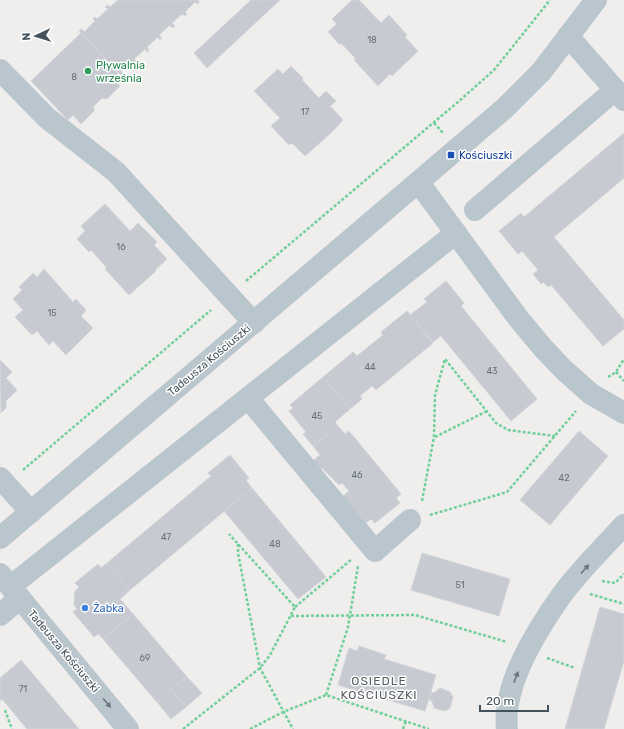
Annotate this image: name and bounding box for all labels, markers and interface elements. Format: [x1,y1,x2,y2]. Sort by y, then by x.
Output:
north arrow [16,16,56,56]
text: N [20,32,33,41]
house number: 18 [367,35,377,45]
place label: Pływalnia września [96,59,145,85]
marker: Pływalnia września [83,66,93,76]
house number: 8 [71,72,77,82]
house number: 17 [301,107,310,117]
place label: Kościuszki [459,149,512,162]
marker: Kościuszki [446,150,456,160]
house number: 16 [116,242,126,252]
house number: 15 [47,308,57,318]
street label: Tadeusza Kościuszki [165,322,253,399]
house number: 44 [364,362,376,372]
house number: 43 [487,366,498,376]
house number: 45 [312,411,322,421]
house number: 46 [351,470,363,480]
house number: 42 [559,473,569,483]
house number: 47 [161,532,171,542]
house number: 48 [269,539,281,549]
one-way arrow [581,563,590,574]
house number: 51 [455,580,465,590]
place label: Żabka [93,601,124,615]
marker: Żabka [80,603,90,613]
street label: Tadeusza Kościuszki [25,607,102,695]
house number: 69 [140,653,150,663]
one-way arrow [513,671,519,683]
district label: OSIEDLE KOŚCIUSZKI [340,674,418,702]
house number: 71 [19,684,27,694]
scale bar [480,687,548,713]
text: 20 m [486,694,514,708]
one-way arrow [103,698,112,709]

